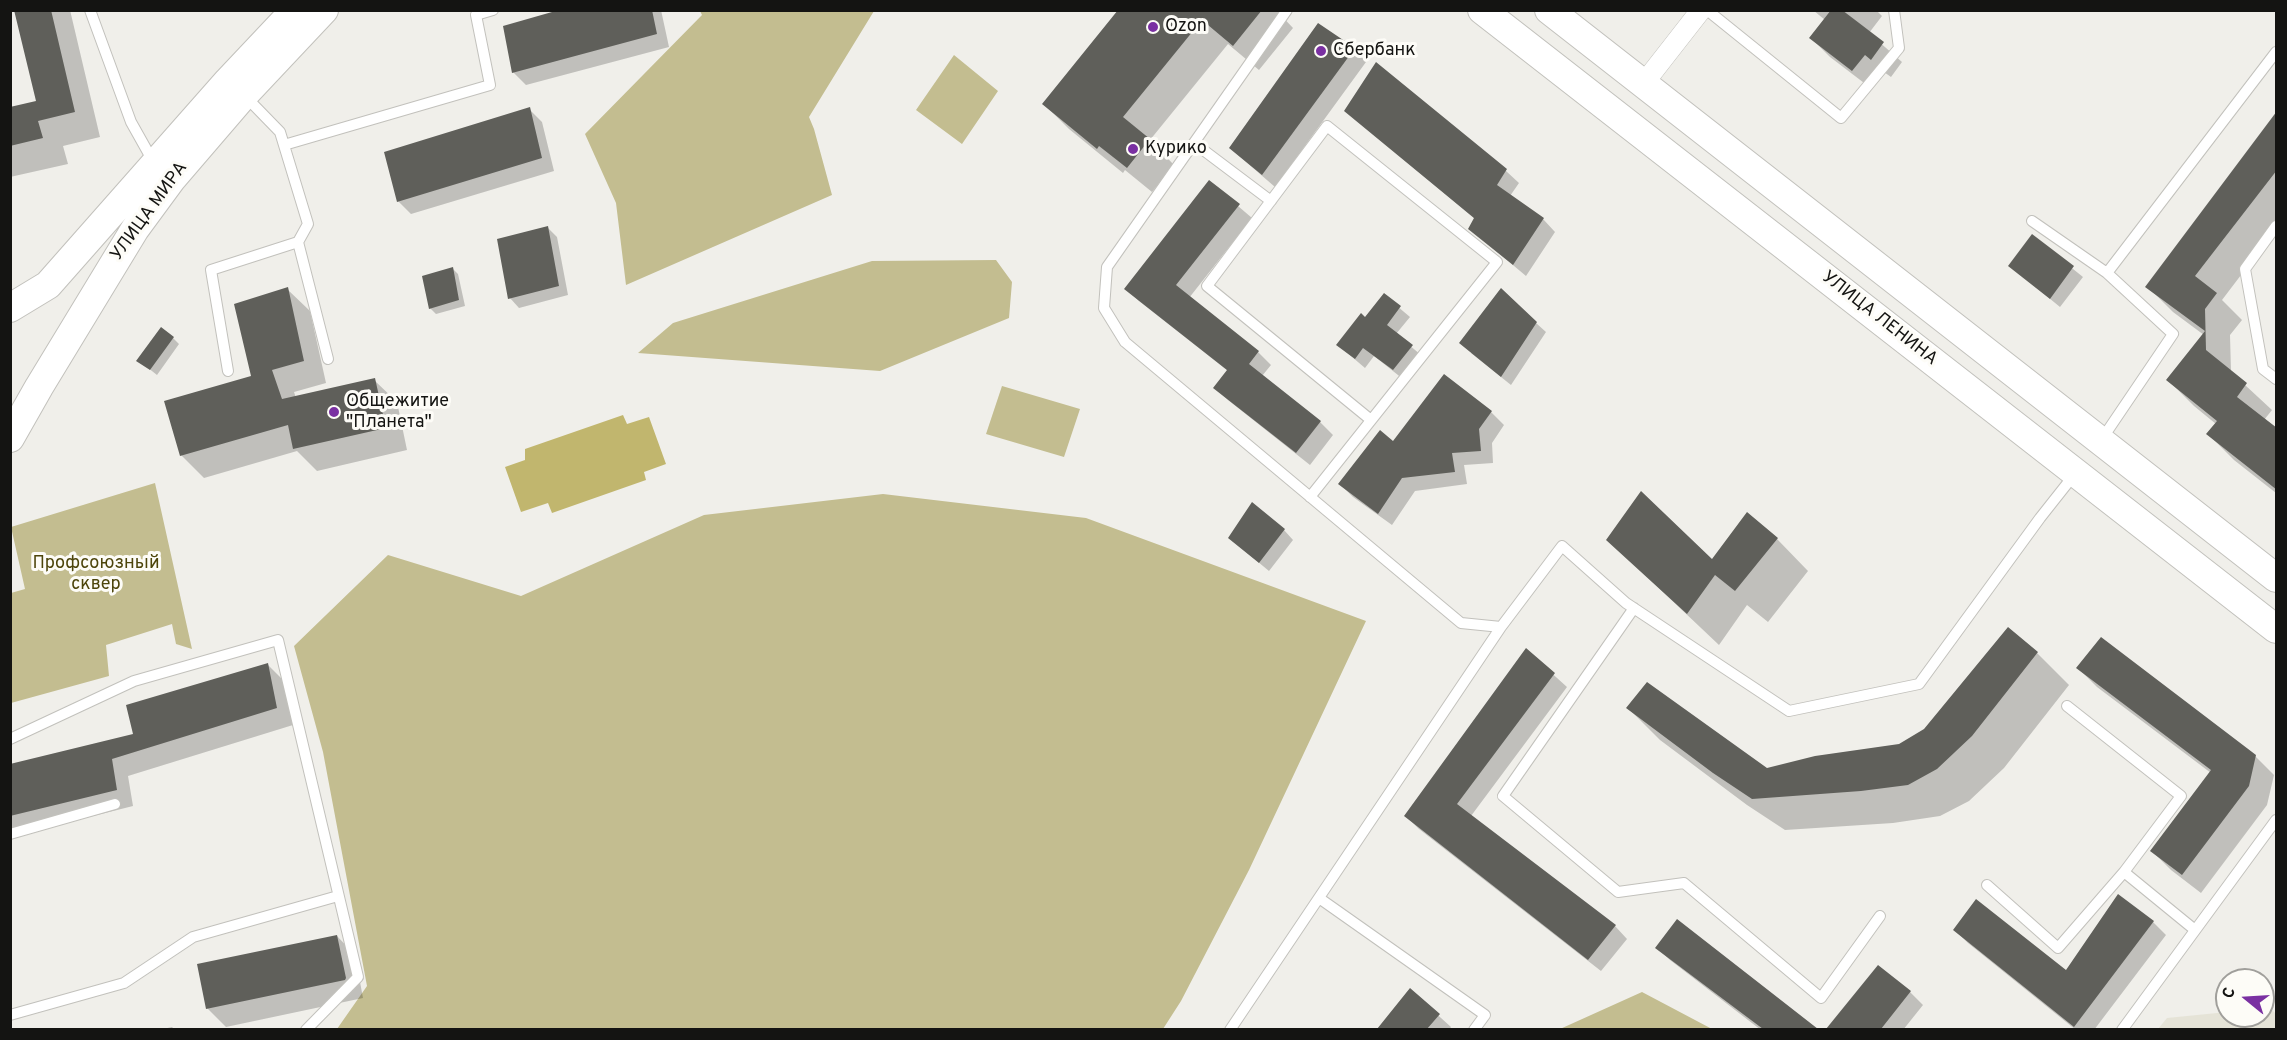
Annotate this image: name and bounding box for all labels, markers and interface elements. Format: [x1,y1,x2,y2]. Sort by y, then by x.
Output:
place label: Ozon [1165,16,1207,38]
marker: Ozon [1146,20,1160,34]
place label: Сбербанк [1333,40,1416,62]
marker: Сбербанк [1314,44,1328,58]
place label: Курико [1145,138,1207,160]
marker: Курико [1126,142,1140,156]
street label: УЛИЦА МИРА [107,158,193,266]
street label: УЛИЦА ЛЕНИНА [1817,267,1941,371]
place label: Общежитие "Планета" [346,391,449,434]
marker: Общежитие "Планета" [327,405,341,419]
park label: Профсоюзный сквер [32,553,160,596]
north arrow [2215,968,2275,1028]
text: С [2219,985,2241,1001]

